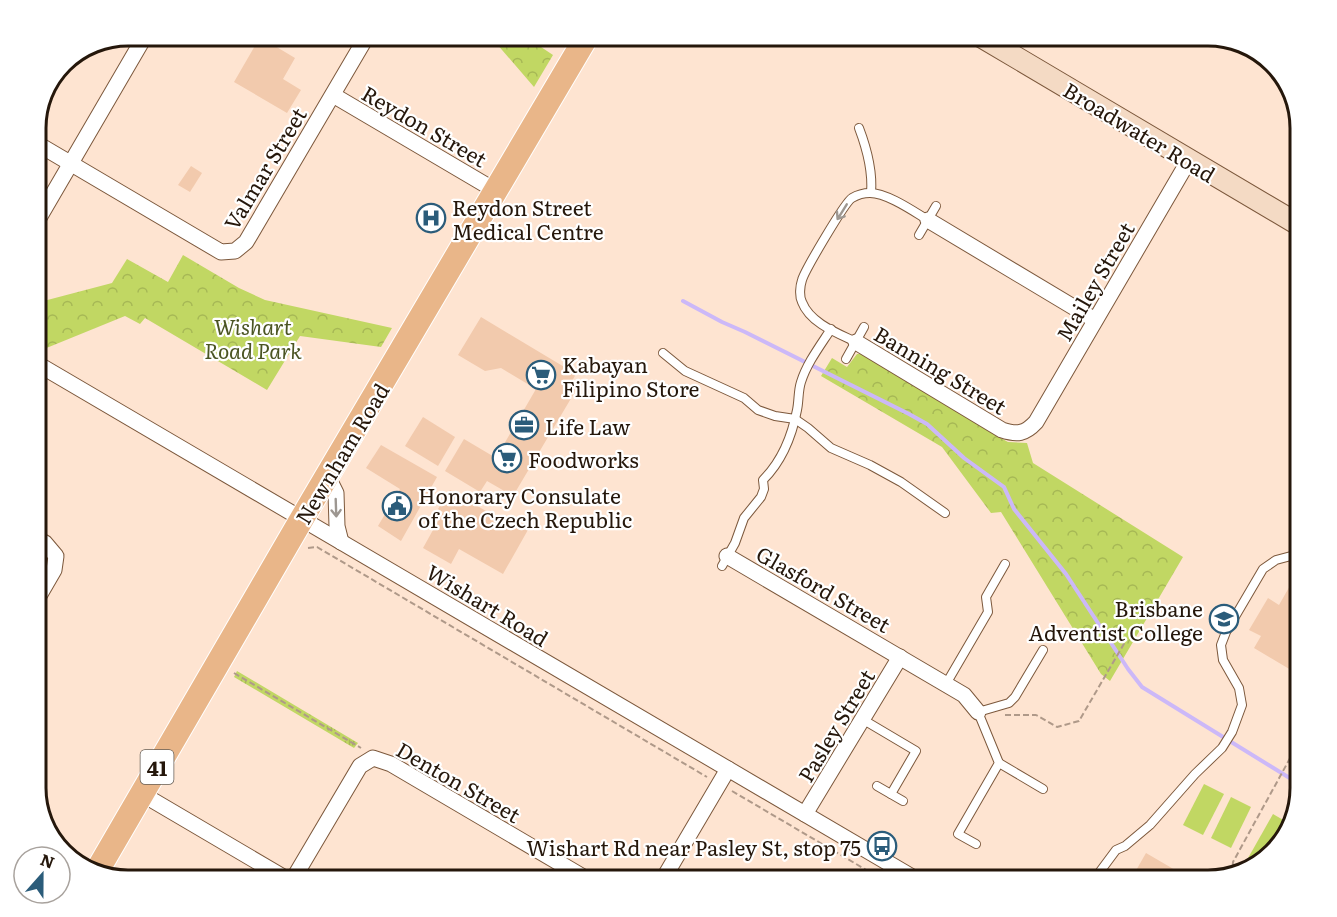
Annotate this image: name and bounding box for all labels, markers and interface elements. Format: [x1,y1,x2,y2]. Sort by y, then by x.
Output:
street label: Broadwater Road [1058,73,1222,189]
street label: Reydon Street [357,77,494,174]
street label: Valmar Street [215,100,313,235]
place label: Reydon Street Medical Centre [452,191,604,246]
hospital icon: Reydon Street Medical Centre [415,202,447,234]
one-way arrow [835,203,848,220]
street label: Mailey Street [1047,215,1141,346]
park label: Wishart Road Park [204,310,302,365]
street label: Banning Street [869,317,1013,421]
place label: Kabayan Filipino Store [562,348,700,403]
supermarket icon: Kabayan Filipino Store [525,359,557,391]
street label: Newnham Road [287,376,395,529]
office icon: Life Law [508,409,540,441]
place label: Life Law [545,410,630,441]
supermarket icon: Foodworks [491,442,523,474]
place label: Foodworks [528,443,639,474]
place label: Honorary Consulate of the Czech Republic [418,479,632,534]
public building icon: Honorary Consulate of the Czech Republic [381,490,413,522]
one-way arrow [330,497,342,517]
street label: Glasford Street [751,537,897,639]
street label: Wishart Road [421,555,555,653]
place label: Brisbane Adventist College [1029,592,1203,647]
school or university icon: Brisbane Adventist College [1208,603,1240,635]
street label: Pasley Street [789,662,881,787]
street label: Denton Street [391,733,527,829]
road number: 41 [140,750,174,784]
bus stop icon: Wishart Rd near Pasley St, stop 75 [866,830,898,862]
place label: Wishart Rd near Pasley St, stop 75 [526,831,861,862]
north arrow [12,845,72,905]
text: N [37,846,58,874]

